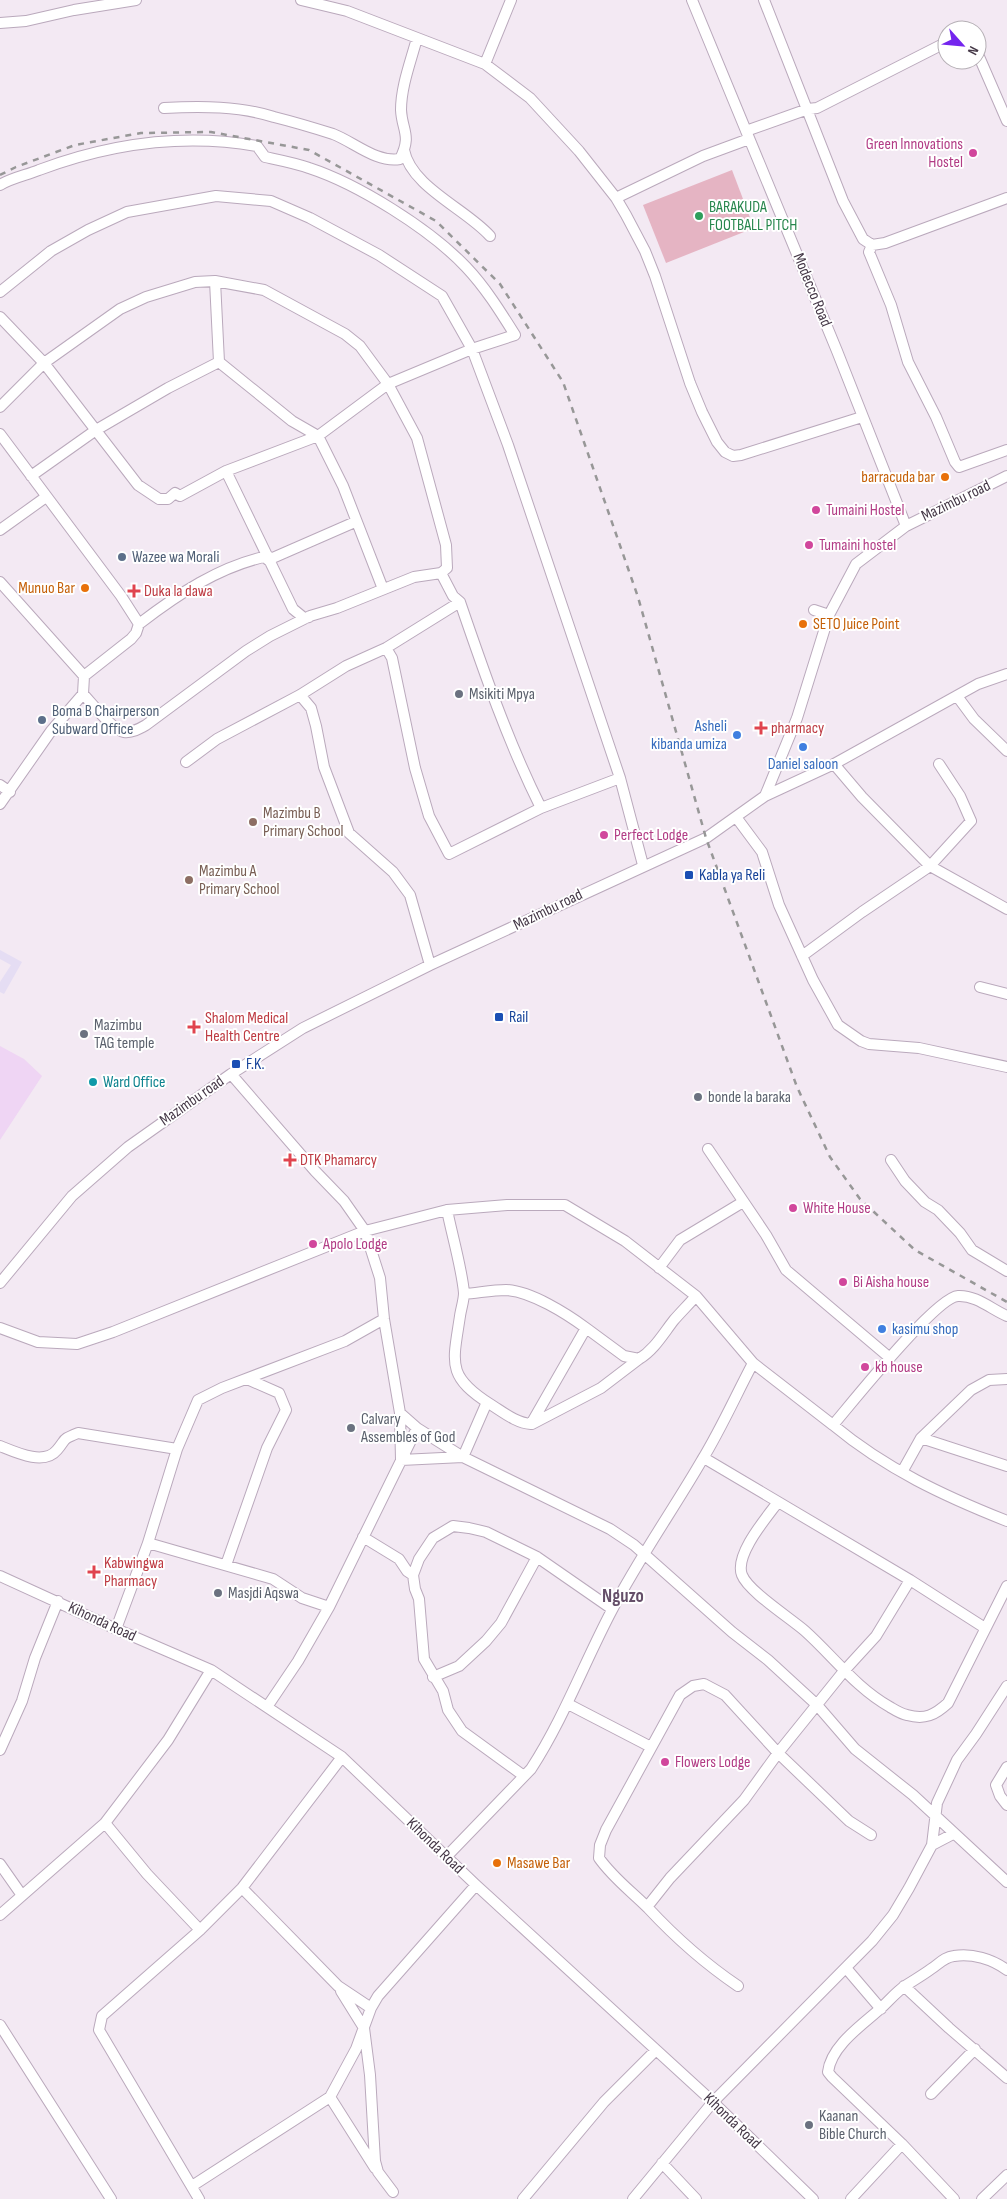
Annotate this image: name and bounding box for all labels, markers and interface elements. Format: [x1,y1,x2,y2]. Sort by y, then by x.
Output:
north arrow [937,20,987,70]
text: N [964,43,982,58]
place label: Green Innovations Hostel [866,135,963,172]
marker: Green Innovations Hostel [967,147,979,159]
place label: BARAKUDA FOOTBALL PITCH [709,198,798,235]
marker: BARAKUDA FOOTBALL PITCH [693,210,705,222]
street label: Modecco Road [789,250,835,330]
place label: barracuda bar [861,468,935,487]
marker: barracuda bar [939,471,951,483]
street label: Mazimbu road [918,476,994,526]
place label: Tumaini Hostel [826,501,905,520]
marker: Tumaini Hostel [810,504,822,516]
place label: Tumaini hostel [819,536,896,555]
marker: Tumaini hostel [803,539,815,551]
place label: Wazee wa Morali [132,548,219,567]
marker: Wazee wa Morali [116,551,128,563]
place label: Munuo Bar [18,579,75,598]
marker: Munuo Bar [79,582,91,594]
place label: Duka la dawa [144,582,213,601]
marker: Duka la dawa [128,585,140,597]
place label: SETO Juice Point [813,615,900,634]
marker: SETO Juice Point [797,618,809,630]
place label: Msikiti Mpya [469,685,535,704]
marker: Msikiti Mpya [453,688,465,700]
place label: Boma B Chairperson Subward Office [52,702,159,739]
marker: Boma B Chairperson Subward Office [36,714,48,726]
place label: Asheli kibanda umiza [651,717,727,754]
place label: pharmacy [771,719,824,738]
marker: pharmacy [755,722,767,734]
marker: Asheli kibanda umiza [731,729,743,741]
marker: Daniel saloon [797,741,809,753]
place label: Daniel saloon [768,755,838,774]
place label: Mazimbu B Primary School [263,804,344,841]
marker: Mazimbu B Primary School [247,816,259,828]
place label: Perfect Lodge [614,826,688,845]
marker: Perfect Lodge [598,829,610,841]
place label: Mazimbu A Primary School [199,862,280,899]
place label: Kabla ya Reli [699,866,765,885]
marker: Kabla ya Reli [683,869,695,881]
marker: Mazimbu A Primary School [183,874,195,886]
street label: Mazimbu road [510,885,586,935]
place label: Rail [509,1008,528,1027]
place label: Shalom Medical Health Centre [205,1009,288,1046]
marker: Rail [493,1011,505,1023]
place label: Mazimbu TAG temple [94,1016,155,1053]
marker: Shalom Medical Health Centre [187,1020,201,1034]
marker: Mazimbu TAG temple [78,1028,90,1040]
place label: F.K. [246,1055,264,1074]
marker: F.K. [230,1058,242,1070]
street label: Mazimbu road [156,1072,228,1130]
place label: Ward Office [103,1073,166,1092]
marker: Ward Office [87,1076,99,1088]
place label: bonde la baraka [708,1088,791,1107]
marker: bonde la baraka [692,1091,704,1103]
place label: DTK Phamarcy [300,1151,377,1170]
marker: DTK Phamarcy [284,1154,296,1166]
place label: White House [803,1199,871,1218]
marker: White House [787,1202,799,1214]
place label: Apolo Lodge [322,1235,387,1254]
marker: Apolo Lodge [307,1238,319,1250]
place label: Bi Aisha house [853,1273,929,1292]
marker: Bi Aisha house [837,1276,849,1288]
place label: kasimu shop [892,1320,958,1339]
marker: kasimu shop [876,1323,888,1335]
place label: kb house [875,1358,923,1377]
marker: kb house [859,1361,871,1373]
place label: Calvary Assembles of God [360,1410,455,1447]
marker: Calvary Assembles of God [345,1422,357,1434]
place label: Kabwingwa Pharmacy [104,1554,164,1591]
marker: Kabwingwa Pharmacy [88,1566,100,1578]
place label: Masjdi Aqswa [228,1584,299,1603]
district label: Nguzo [602,1585,644,1608]
marker: Masjdi Aqswa [212,1587,224,1599]
street label: Kihonda Road [65,1598,139,1646]
place label: Flowers Lodge [675,1753,750,1772]
marker: Flowers Lodge [659,1756,671,1768]
street label: Kihonda Road [402,1814,468,1878]
place label: Masawe Bar [507,1854,571,1873]
marker: Masawe Bar [491,1857,503,1869]
street label: Kihonda Road [699,2089,765,2153]
place label: Kaanan Bible Church [819,2107,887,2144]
marker: Kaanan Bible Church [803,2119,815,2131]

